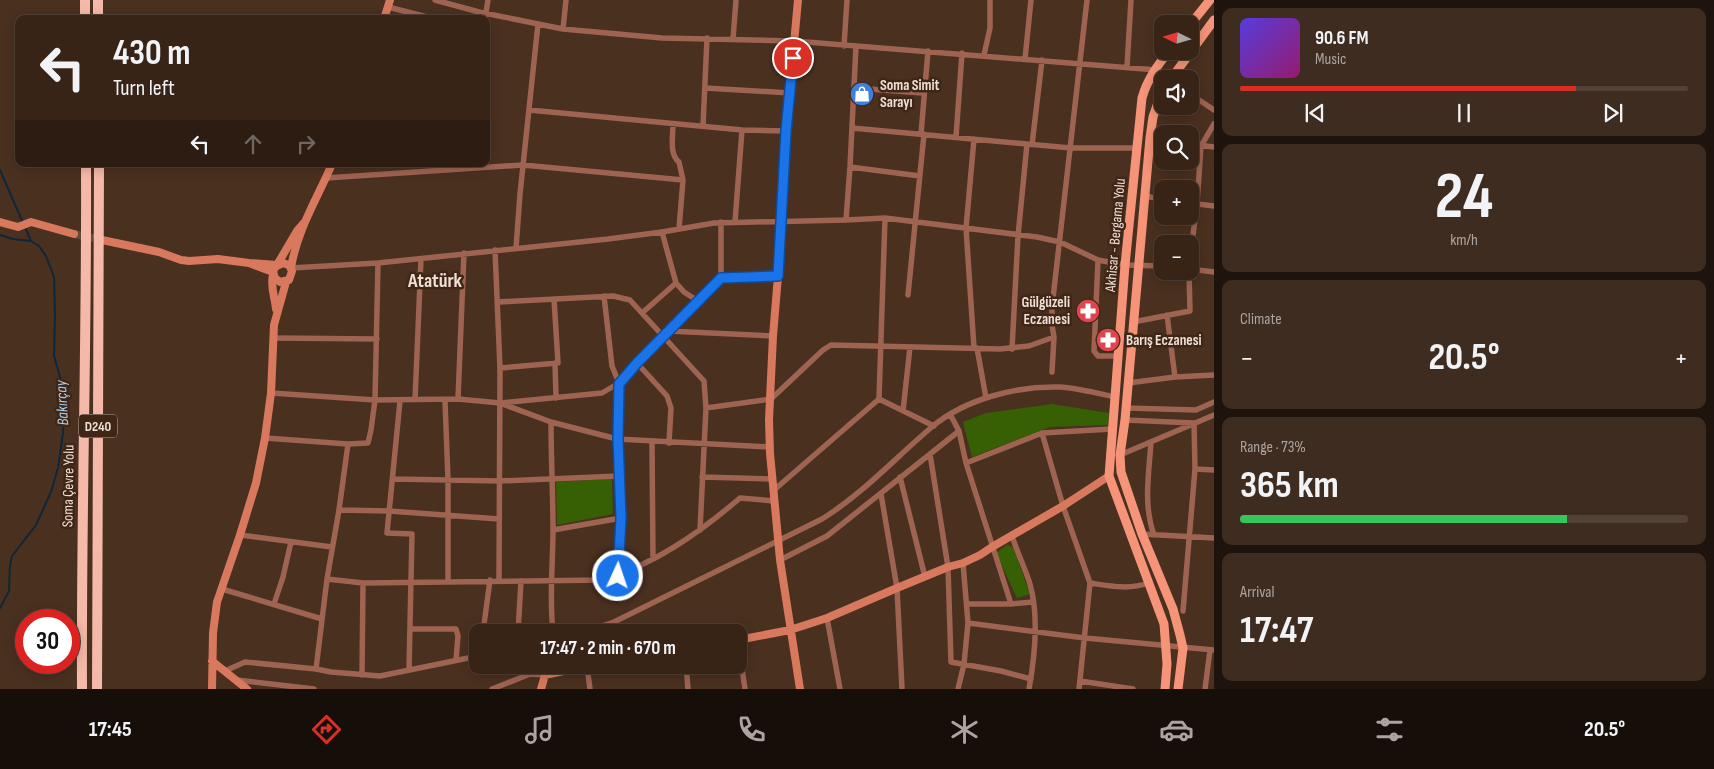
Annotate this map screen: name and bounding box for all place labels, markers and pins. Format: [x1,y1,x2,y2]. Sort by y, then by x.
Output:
pin [772,37,814,79]
place label: Soma Simit Sarayı [880,76,940,112]
shop icon: Soma Simit Sarayı [849,81,875,107]
place label: Gülgüzeli Eczanesi [1021,293,1070,329]
pharmacy icon: Gülgüzeli Eczanesi [1075,298,1101,324]
pharmacy icon: Barış Eczanesi [1095,327,1121,353]
place label: Barış Eczanesi [1126,331,1202,350]

